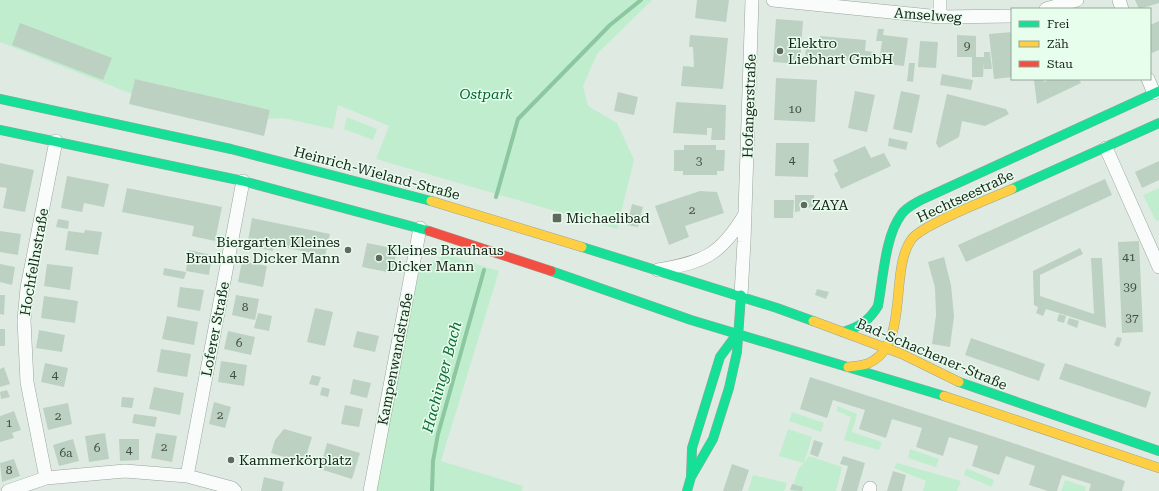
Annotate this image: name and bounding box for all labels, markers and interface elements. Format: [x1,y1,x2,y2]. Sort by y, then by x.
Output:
street label: Amselweg [894,5,962,25]
legend [1011,8,1151,80]
text: Frei [1047,17,1069,31]
place label: Elektro Liebhart GmbH [788,35,894,67]
text: Zäh [1047,37,1069,51]
house number: 9 [964,39,971,53]
marker: Elektro Liebhart GmbH [775,46,785,56]
street label: Hofangerstraße [739,53,759,158]
text: Stau [1047,57,1073,71]
park label: Ostpark [459,86,513,102]
house number: 10 [788,102,802,116]
street label: Heinrich-Wieland-Straße [292,143,462,203]
house number: 4 [789,153,796,167]
house number: 3 [696,154,703,168]
street label: Hechtseestraße [914,166,1016,225]
place label: ZAYA [812,197,849,213]
marker: ZAYA [799,200,809,210]
house number: 2 [689,203,696,217]
street label: Hochfellnstraße [17,207,51,317]
place label: Michaelibad [566,210,650,226]
marker: Michaelibad [551,212,563,224]
place label: Biergarten Kleines Brauhaus Dicker Mann [186,234,340,266]
place label: Kleines Brauhaus Dicker Mann [387,242,504,274]
marker: Biergarten Kleines Brauhaus Dicker Mann [343,245,353,255]
house number: 41 [1122,250,1136,264]
marker: Kleines Brauhaus Dicker Mann [374,253,384,263]
street label: Loferer Straße [198,280,232,378]
house number: 39 [1123,280,1137,294]
street label: Kampenwandstraße [374,291,416,427]
house number: 8 [242,300,249,314]
house number: 37 [1125,311,1139,325]
street label: Bad-Schachener-Straße [854,315,1010,393]
water label: Hachinger Bach [418,319,466,436]
house number: 6 [236,336,243,350]
house number: 4 [230,367,237,381]
house number: 4 [52,368,59,382]
house number: 2 [217,408,224,422]
house number: 2 [55,409,62,423]
house number: 1 [6,416,13,430]
house number: 2 [161,440,168,454]
house number: 6 [94,441,101,455]
house number: 4 [126,443,133,457]
house number: 6a [59,446,73,460]
place label: Kammerkörplatz [239,452,352,468]
marker: Kammerkörplatz [226,455,236,465]
house number: 8 [6,463,13,477]

